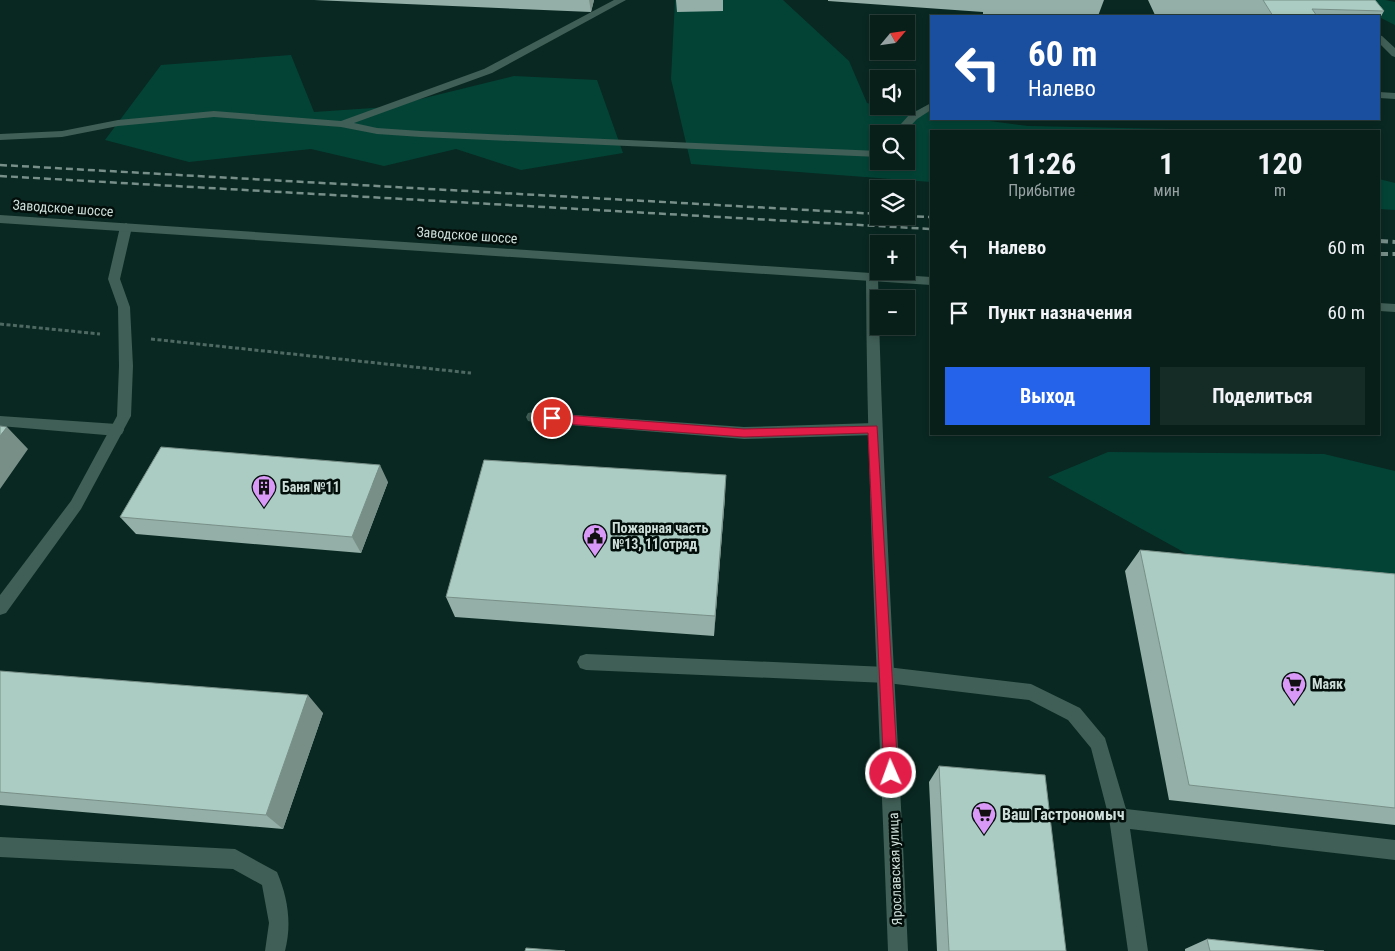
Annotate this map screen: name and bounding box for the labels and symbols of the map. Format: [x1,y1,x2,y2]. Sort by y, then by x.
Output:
north arrow [870,15,915,60]
street label: Заводское шоссе [12,196,115,220]
street label: Заводское шоссе [416,223,519,247]
pin [531,397,573,439]
building icon: Баня №11 [251,474,277,508]
place label: Баня №11 [282,479,340,495]
place label: Пожарная часть №13, 11 отряд [612,520,708,552]
public building icon: Пожарная часть №13, 11 отряд [582,523,608,557]
supermarket icon: Маяк [1281,671,1307,705]
place label: Маяк [1312,676,1343,692]
position arrow [864,746,916,798]
supermarket icon: Ваш Гастрономыч [971,801,997,835]
place label: Ваш Гастрономыч [1002,805,1125,824]
street label: Ярославская улица [885,812,905,926]

